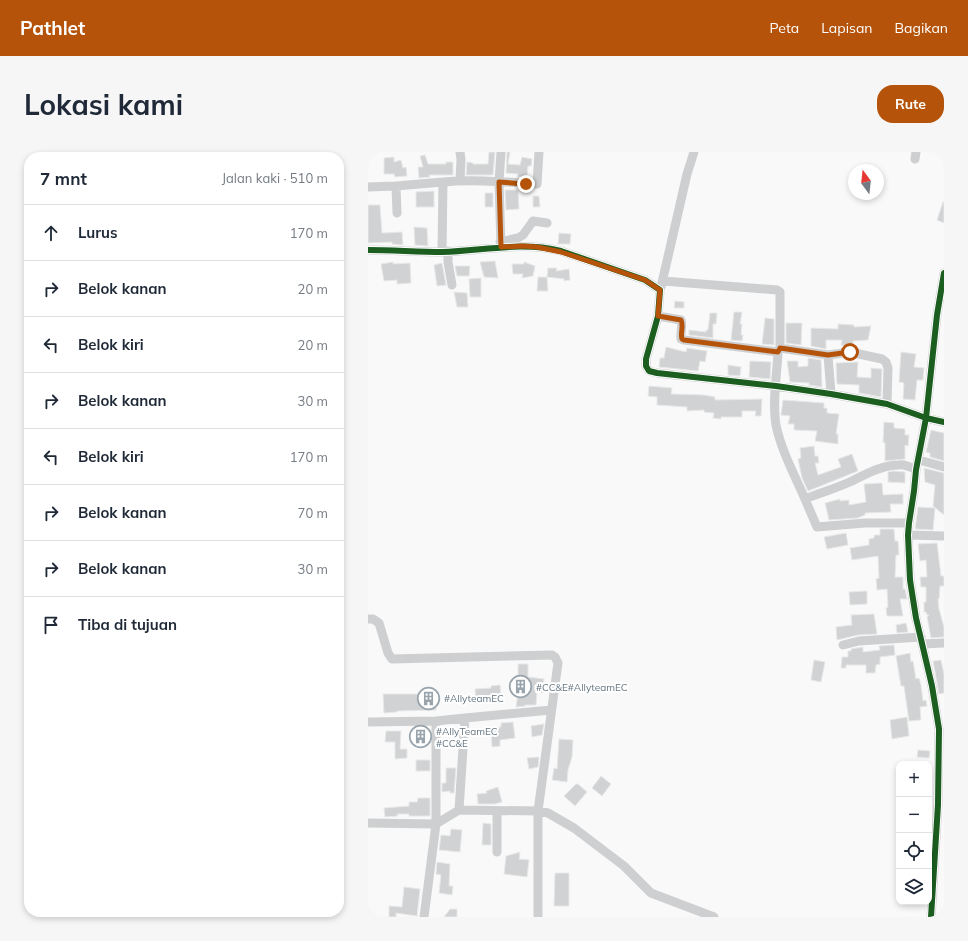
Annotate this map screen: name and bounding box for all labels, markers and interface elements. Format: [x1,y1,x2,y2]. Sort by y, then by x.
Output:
text: Pathlet [20,16,85,40]
text: Peta [770,19,799,37]
text: Lapisan [821,19,873,37]
text: Bagikan [895,19,948,37]
button: Rute [877,85,944,123]
text: Lokasi kami [24,87,183,122]
north arrow [848,164,884,200]
text: 7 mnt [40,168,87,189]
text: Jalan kaki · 510 m [222,170,328,186]
route end [517,175,535,193]
icon: ahead [40,222,62,244]
text: Lurus [78,223,118,242]
text: 170 m [290,225,328,241]
icon: right [40,278,62,300]
text: Belok kanan [78,279,167,298]
text: 20 m [298,281,328,297]
icon: left [40,334,62,356]
text: Belok kiri [78,335,144,354]
text: 20 m [298,337,328,353]
route start [841,343,859,361]
icon: right [40,390,62,412]
text: Belok kanan [78,391,167,410]
text: 30 m [298,393,328,409]
icon: left [40,446,62,468]
text: Belok kiri [78,447,144,466]
text: 170 m [290,449,328,465]
icon: right [40,502,62,524]
text: Belok kanan [78,503,167,522]
text: 70 m [298,505,328,521]
icon: right [40,558,62,580]
text: Belok kanan [78,559,167,578]
text: 30 m [298,561,328,577]
icon: arrive [40,614,62,636]
text: Tiba di tujuan [78,615,177,634]
building icon: #CC&E#AllyteamEC [507,674,533,700]
place label: #CC&E#AllyteamEC [536,681,628,694]
building icon: #AllyteamEC [416,685,442,711]
place label: #AllyteamEC [444,692,504,705]
building icon: #AllyTeamEC #CC&E [408,724,434,750]
place label: #AllyTeamEC #CC&E [436,725,498,750]
map controls [896,761,932,905]
button: + [896,761,932,797]
button: − [896,797,932,833]
button: locate [896,833,932,869]
button: layers [896,869,932,905]

